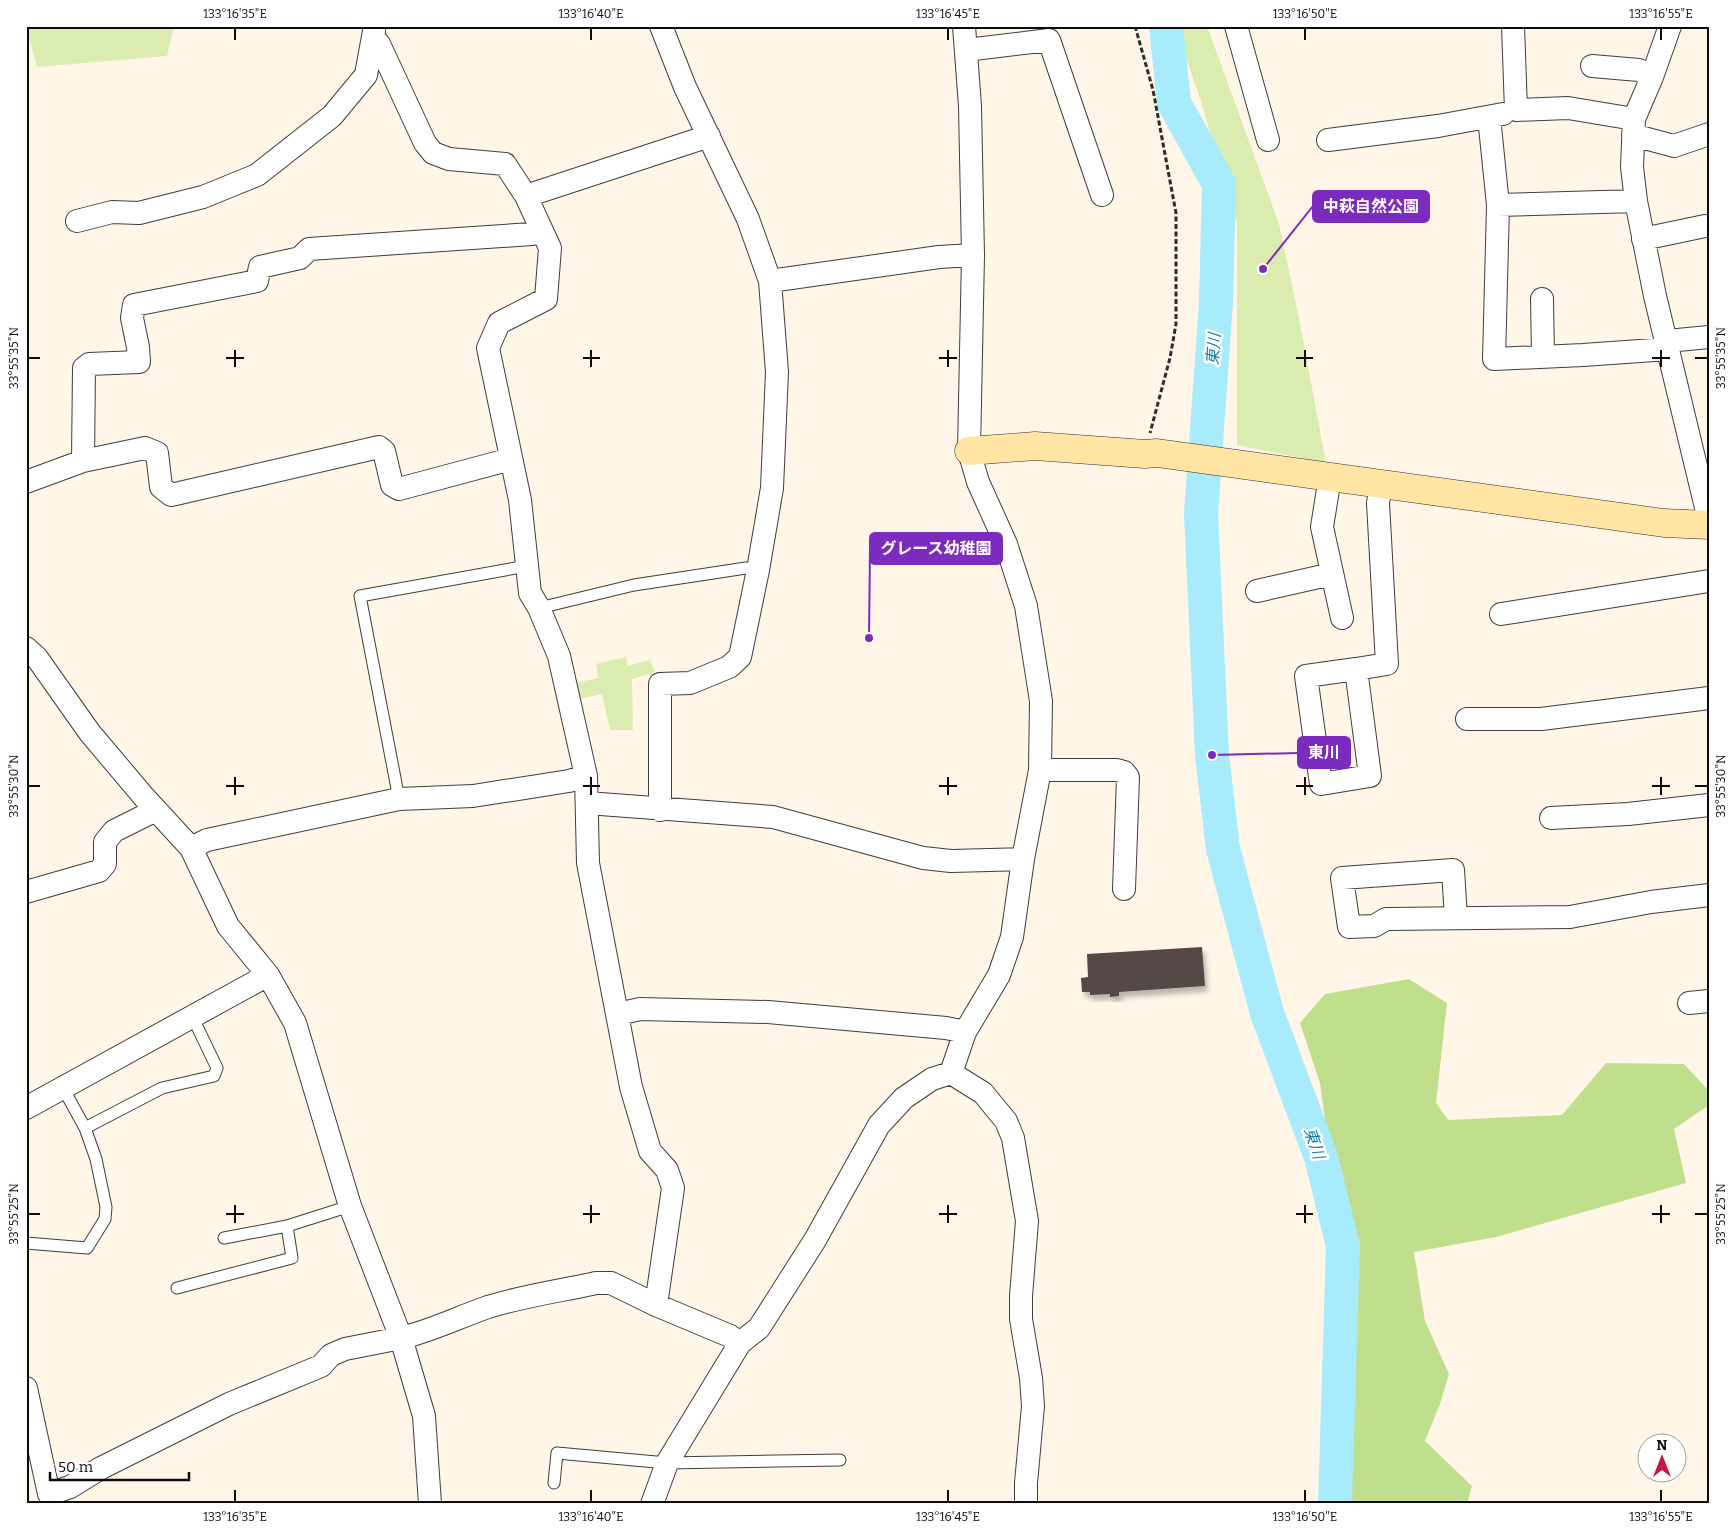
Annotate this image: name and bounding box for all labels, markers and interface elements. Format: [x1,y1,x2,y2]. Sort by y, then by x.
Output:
text: 133°16'35"E [203,7,267,21]
text: 133°16'40"E [558,7,624,21]
text: 133°16'45"E [916,7,980,21]
text: 133°16'50"E [1273,7,1337,21]
text: 133°16'55"E [1629,7,1693,21]
callout: 中萩自然公園 [1313,191,1429,222]
text: 中萩自然公園 [1323,197,1419,216]
text: 33°55'35"N [7,327,21,389]
text: 33°55'35"N [1714,327,1728,389]
water label: 東川 [1203,330,1224,366]
callout: グレース幼稚園 [870,533,1002,564]
text: グレース幼稚園 [880,539,992,558]
callout: 東川 [1298,737,1350,768]
text: 東川 [1308,743,1340,762]
text: 33°55'30"N [7,754,21,818]
text: 33°55'30"N [1714,754,1728,818]
water label: 東川 [1300,1125,1329,1163]
text: 33°55'25"N [7,1183,21,1245]
text: 33°55'25"N [1714,1183,1728,1245]
north arrow [1638,1432,1688,1482]
text: N [1657,1437,1668,1454]
scale bar [50,1450,189,1482]
text: 50 m [58,1458,94,1476]
text: 133°16'35"E [203,1510,267,1524]
text: 133°16'40"E [558,1510,624,1524]
text: 133°16'45"E [916,1510,980,1524]
text: 133°16'50"E [1273,1510,1337,1524]
text: 133°16'55"E [1629,1510,1693,1524]

